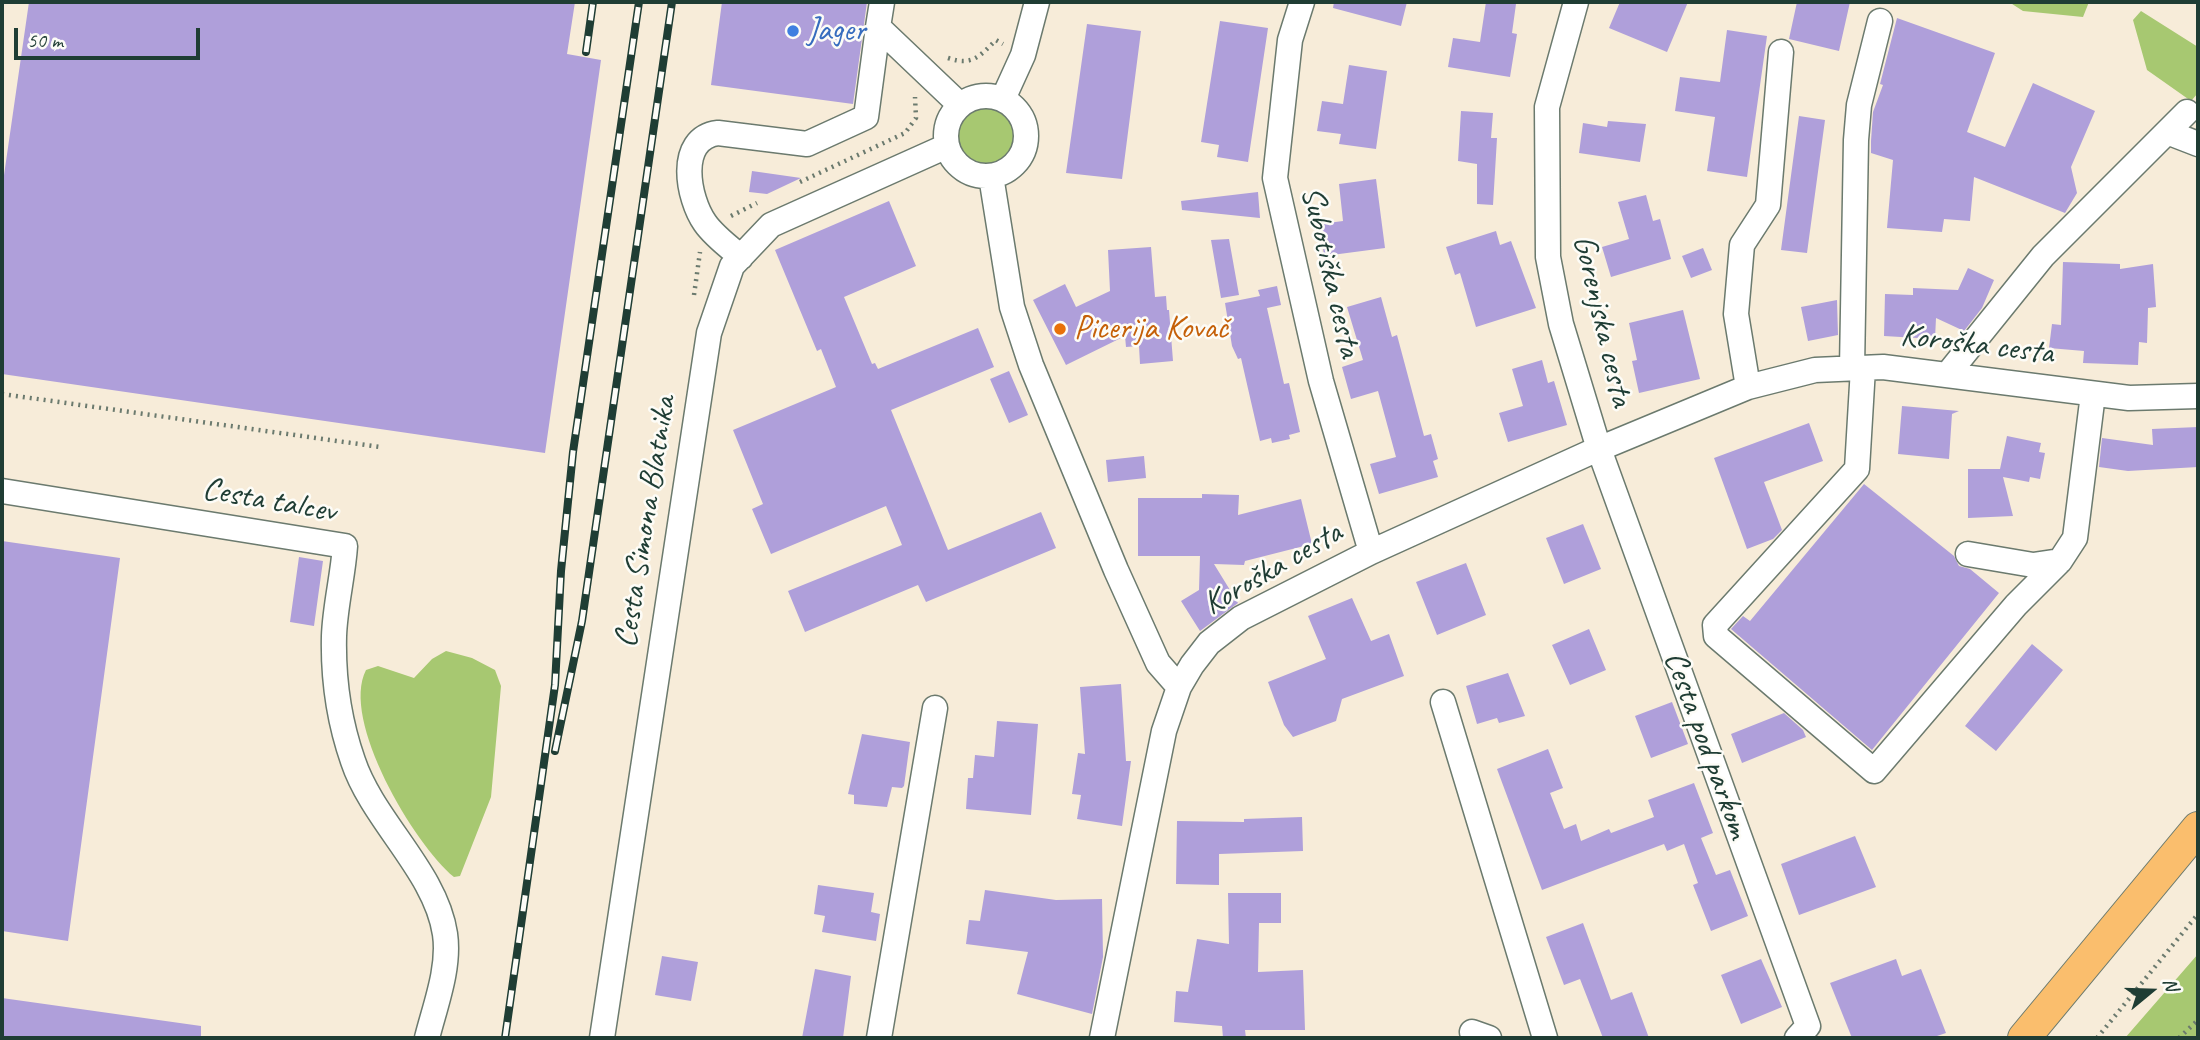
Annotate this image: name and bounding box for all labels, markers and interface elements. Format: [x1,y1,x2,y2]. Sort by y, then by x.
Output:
place label: Jager [807,11,866,51]
scale bar [18,14,203,58]
marker: Jager [785,23,801,39]
text: 50 m [27,27,63,53]
street label: Subotiška cesta [1291,183,1369,361]
street label: Gorenjska cesta [1563,231,1641,411]
place label: Picerija Kovač [1074,309,1228,349]
street label: Koroška cesta [1898,316,2056,374]
marker: Picerija Kovač [1052,321,1068,337]
street label: Cesta Simona Blatnika [607,393,685,651]
street label: Cesta talcev [199,470,339,532]
street label: Koroška cesta [1197,513,1349,625]
street label: Cesta pod parkom [1654,646,1758,844]
north arrow [2116,956,2186,1026]
text: N [2158,975,2184,994]

